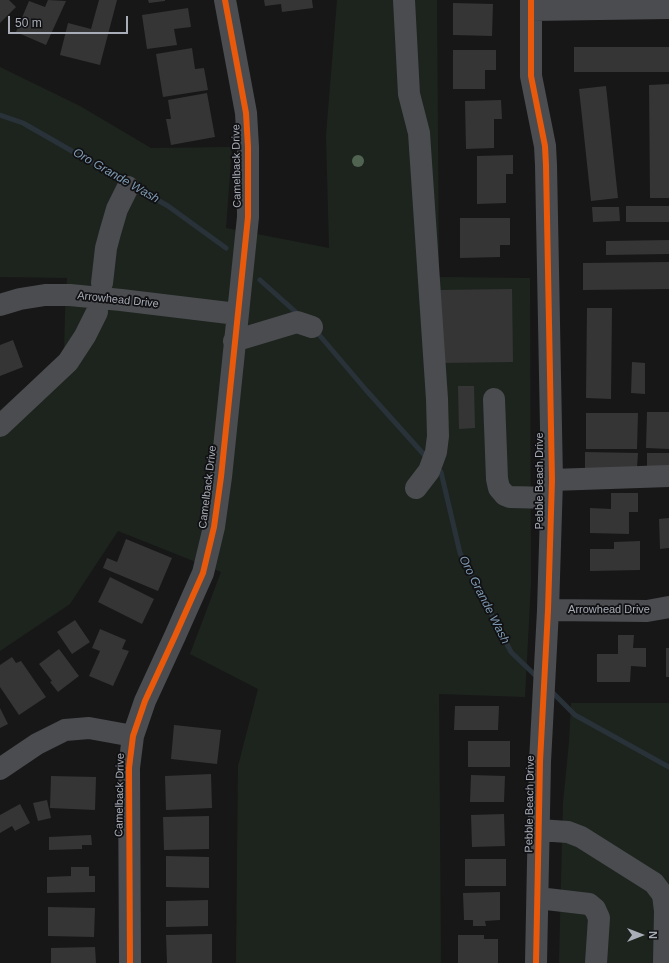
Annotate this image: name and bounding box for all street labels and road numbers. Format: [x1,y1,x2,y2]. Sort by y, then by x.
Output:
street label: Camelback Drive [230,124,244,208]
street label: Arrowhead Drive [77,289,159,311]
street label: Pebble Beach Drive [533,432,547,530]
street label: Camelback Drive [196,445,220,529]
street label: Arrowhead Drive [568,603,650,617]
street label: Camelback Drive [113,753,127,837]
street label: Pebble Beach Drive [523,755,537,853]

